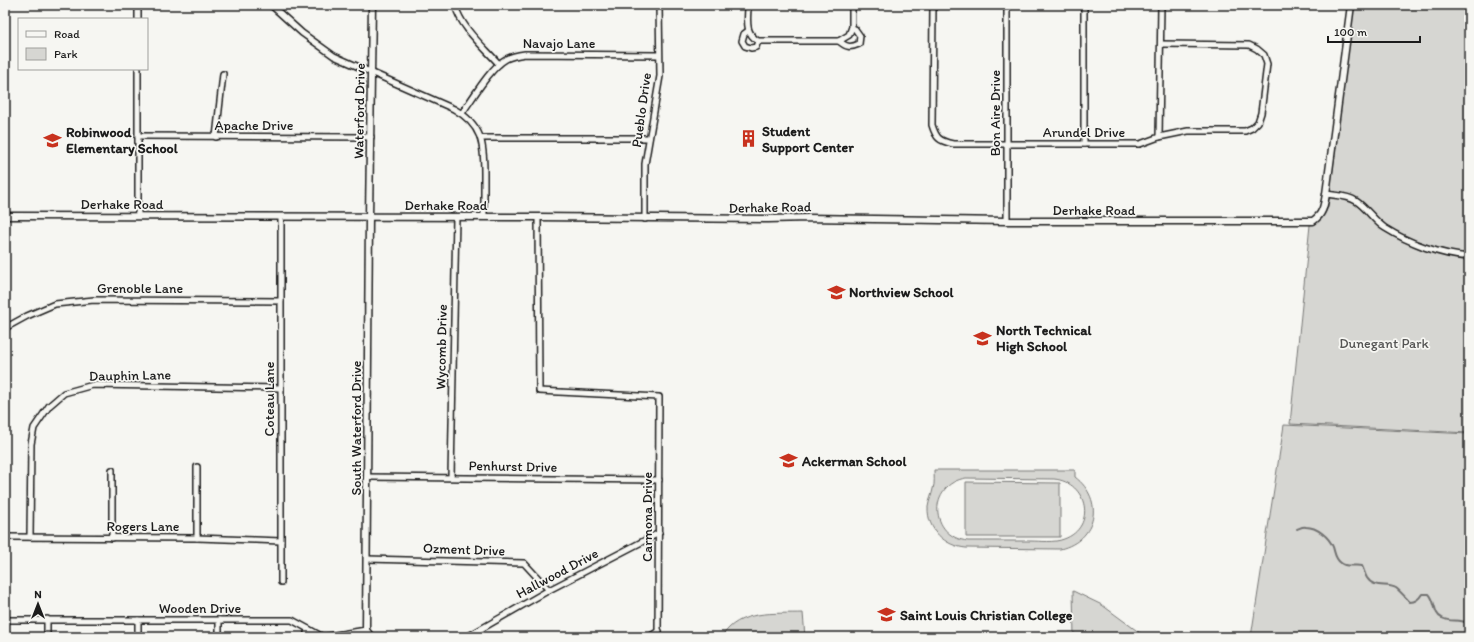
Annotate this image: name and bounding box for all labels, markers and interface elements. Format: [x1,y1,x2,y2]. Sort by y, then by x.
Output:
legend [18,18,148,70]
scale bar [1328,18,1420,44]
text: 100 m [1334,25,1367,39]
text: Road [54,27,80,41]
street label: Navajo Lane [523,35,596,52]
text: Park [54,47,78,61]
street label: Waterford Drive [350,63,369,159]
street label: Bon Aire Drive [987,69,1004,156]
street label: Pueblo Drive [628,71,655,149]
street label: Apache Drive [215,117,294,134]
place label: Student Support Center [762,123,854,156]
place label: Robinwood Elementary School [66,124,179,157]
street label: Arundel Drive [1043,124,1125,141]
building icon: Student Support Center [739,129,759,149]
school or university icon: Robinwood Elementary School [43,130,63,150]
street label: Derhake Road [81,196,164,213]
street label: Derhake Road [405,197,488,214]
street label: Derhake Road [728,198,812,217]
street label: Derhake Road [1053,202,1136,219]
street label: Grenoble Lane [97,280,183,297]
school or university icon: Northview School [826,282,846,302]
place label: Northview School [849,284,955,301]
street label: Wycomb Drive [432,304,451,390]
place label: North Technical High School [996,322,1093,355]
school or university icon: North Technical High School [973,328,993,348]
park label: Dunegant Park [1339,335,1430,352]
street label: South Waterford Drive [348,360,365,496]
street label: Coteau Lane [261,361,278,436]
street label: Dauphin Lane [89,366,172,385]
school or university icon: Ackerman School [779,451,799,471]
place label: Ackerman School [801,453,907,470]
street label: Penhurst Drive [469,457,558,476]
street label: Carmona Drive [639,472,656,562]
street label: Rogers Lane [106,518,180,535]
street label: Ozment Drive [423,540,506,559]
street label: Hallwood Drive [513,544,602,602]
north arrow [18,584,58,624]
text: N [34,588,42,601]
street label: Wooden Drive [159,600,242,617]
school or university icon: Saint Louis Christian College [877,605,897,625]
place label: Saint Louis Christian College [900,607,1073,624]

